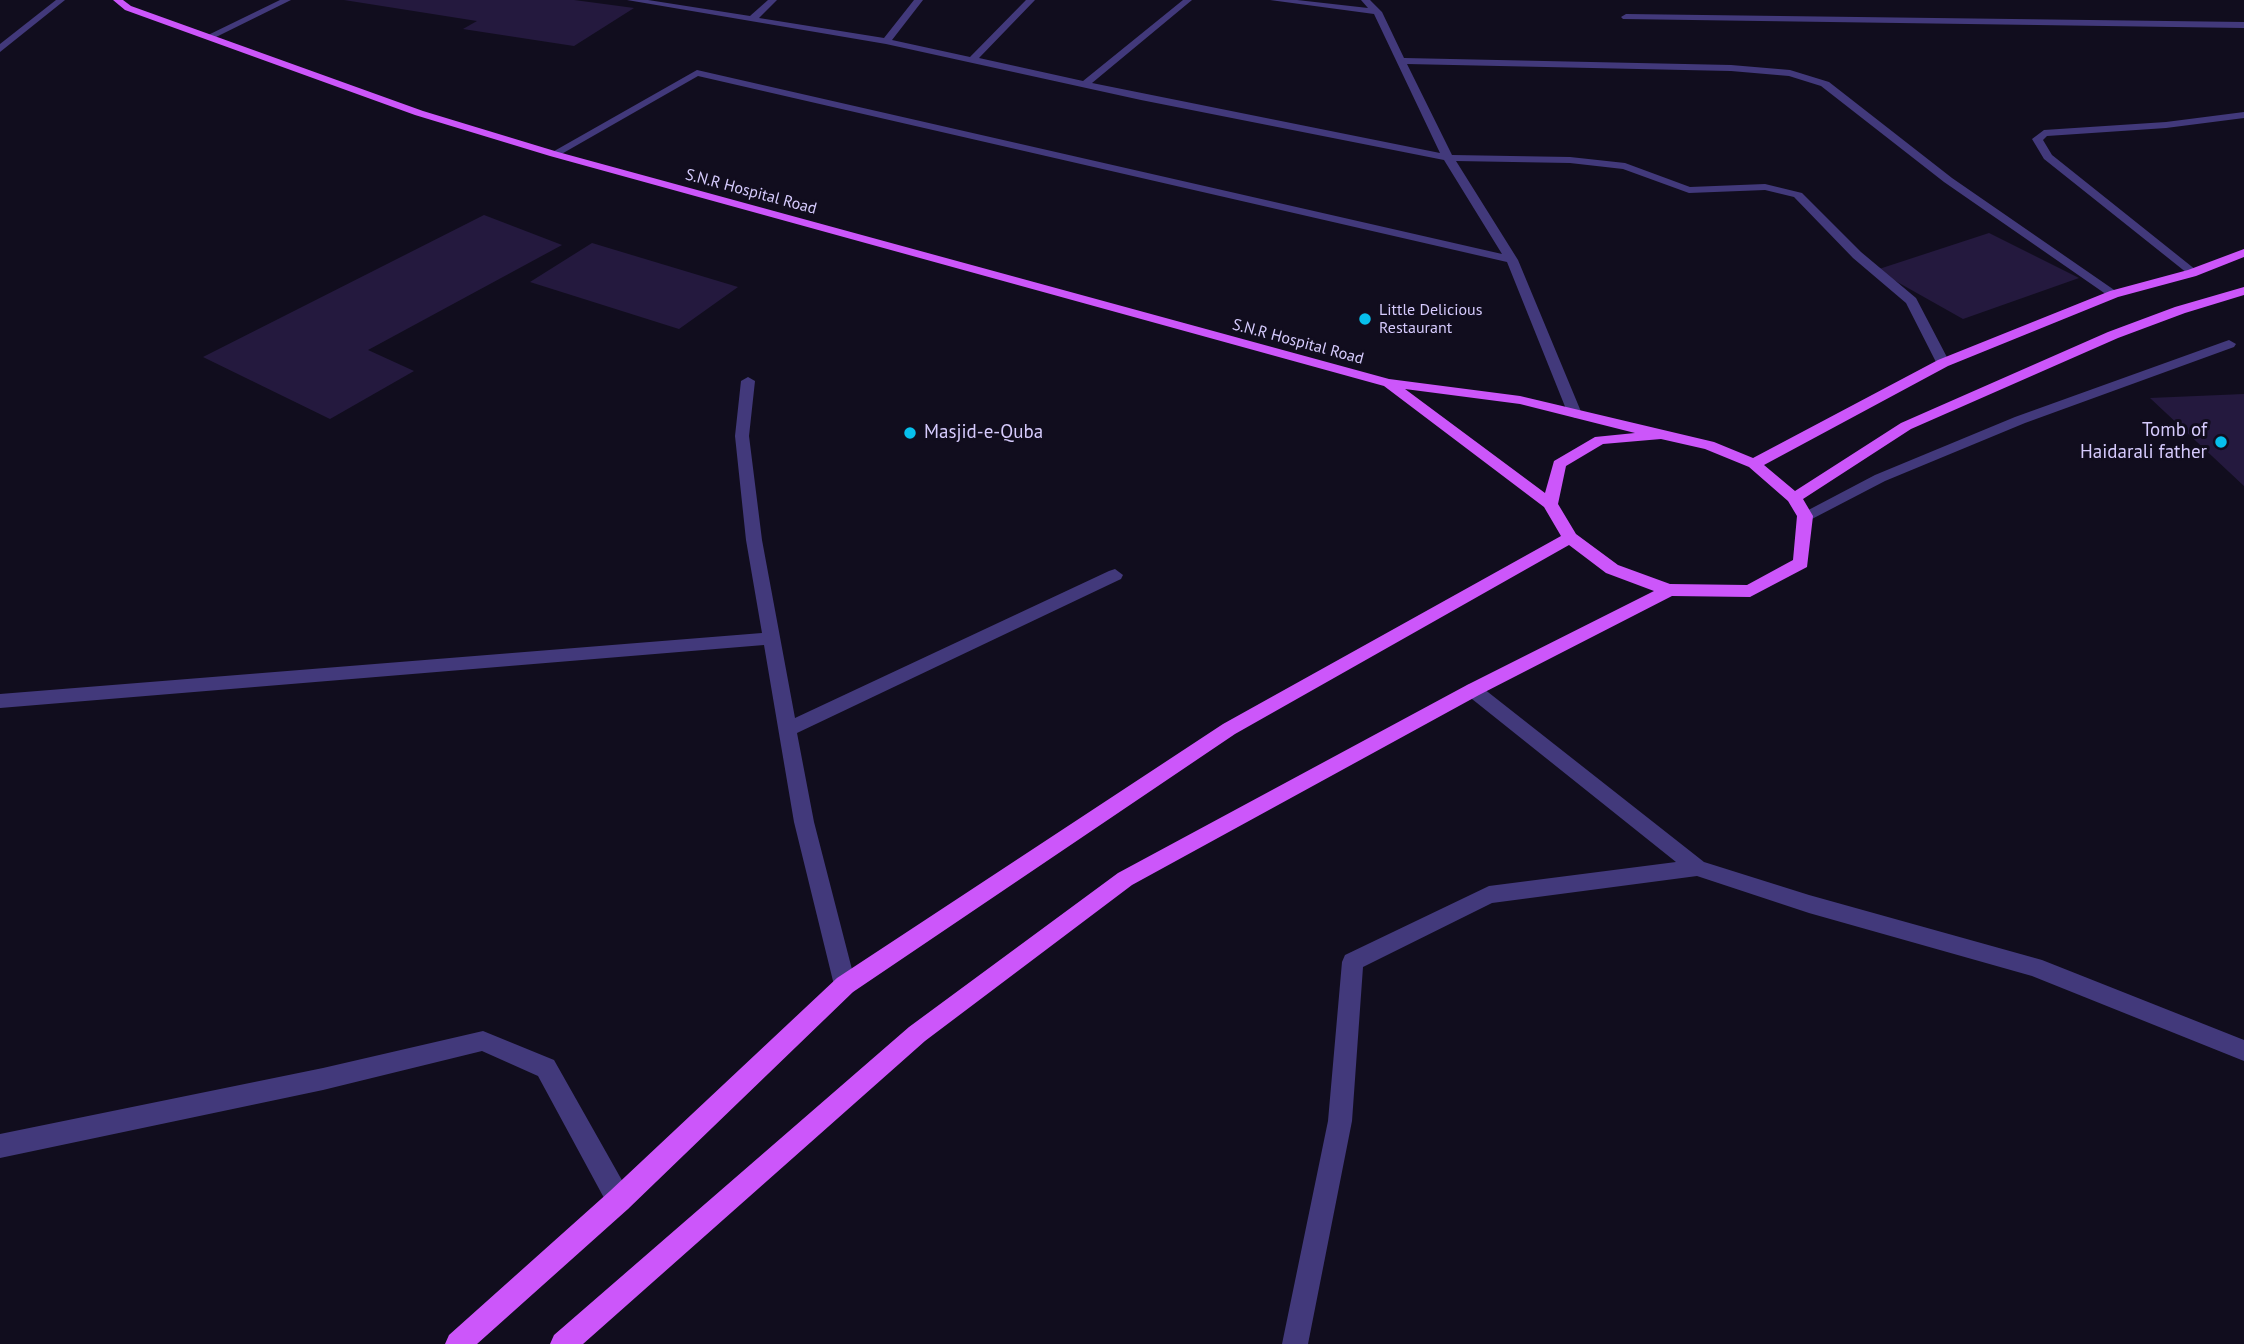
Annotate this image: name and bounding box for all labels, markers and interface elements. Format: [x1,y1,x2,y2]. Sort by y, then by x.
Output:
street label: S.N.R Hospital Road [683,165,819,219]
place label: Little Delicious Restaurant [1379,300,1482,338]
marker: Little Delicious Restaurant [1357,311,1373,327]
street label: S.N.R Hospital Road [1230,315,1366,369]
place label: Tomb of Haidarali father [2080,420,2207,464]
place label: Masjid-e-Quba [924,422,1043,444]
marker: Masjid-e-Quba [902,425,918,441]
marker: Tomb of Haidarali father [2213,434,2229,450]

